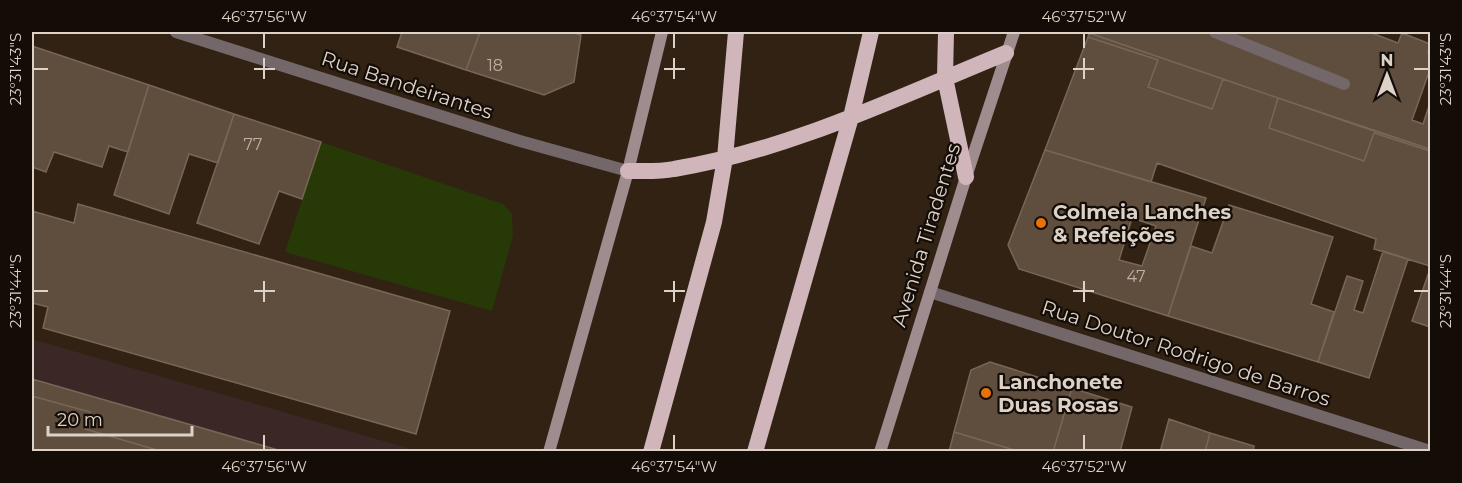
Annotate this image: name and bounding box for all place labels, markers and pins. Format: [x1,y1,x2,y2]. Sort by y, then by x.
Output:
place label: Colmeia Lanches & Refeições [1053,200,1232,247]
marker: Colmeia Lanches & Refeições [1034,216,1048,230]
place label: Lanchonete Duas Rosas [998,370,1123,417]
marker: Lanchonete Duas Rosas [979,386,993,400]

